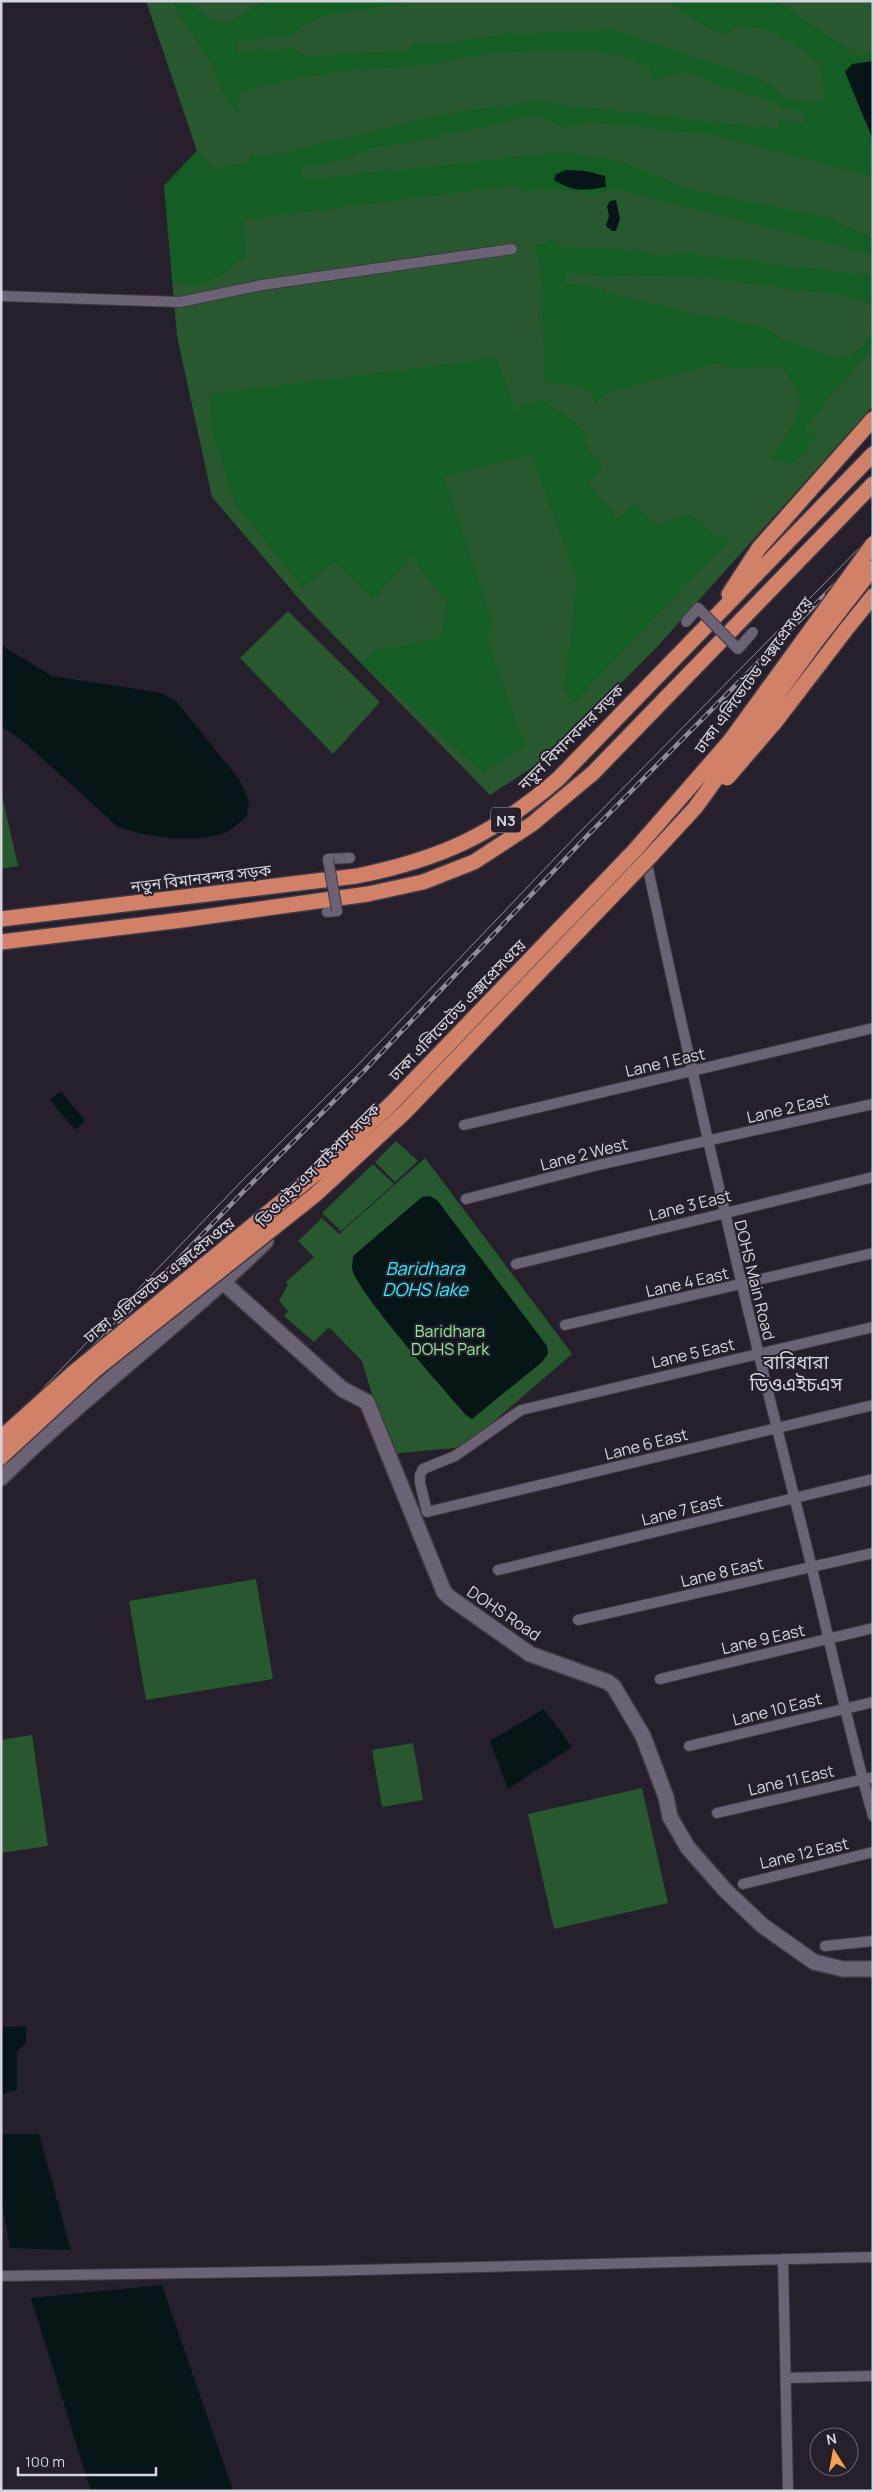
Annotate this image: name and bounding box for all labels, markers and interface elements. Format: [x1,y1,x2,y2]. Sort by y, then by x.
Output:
street label: ঢাকা এলিভেটেড এক্সপ্রেসওয়ে [688,591,818,759]
street label: নতুন বিমানবন্দর সড়ক [513,678,630,795]
road number: N3 [491,808,521,832]
street label: নতুন বিমানবন্দর সড়ক [128,858,274,898]
street label: ঢাকা এলিভেটেড এক্সপ্রেসওয়ে [383,934,531,1086]
street label: Lane 1 East [623,1042,707,1082]
street label: Lane 2 East [745,1088,831,1128]
street label: ডিওএইচএস বাইপাস সড়ক [251,1098,385,1232]
street label: Lane 2 West [538,1132,630,1176]
street label: Lane 3 East [647,1184,733,1226]
street label: ঢাকা এলিভেটেড এক্সপ্রেসওয়ে [78,1211,240,1349]
street label: DOHS Main Road [729,1218,781,1342]
water label: Baridhara DOHS lake [382,1256,469,1301]
street label: Lane 4 East [643,1262,731,1302]
park label: Baridhara DOHS Park [411,1320,490,1360]
street label: Lane 5 East [649,1333,737,1373]
district label: বারিধারা ডিওএইচএস [749,1349,843,1397]
street label: Lane 6 East [602,1423,690,1465]
street label: Lane 7 East [639,1489,725,1531]
street label: Lane 8 East [678,1552,766,1592]
street label: DOHS Road [463,1580,545,1646]
street label: Lane 9 East [719,1619,807,1659]
street label: Lane 10 East [730,1687,824,1731]
street label: Lane 11 East [746,1759,836,1801]
street label: Lane 12 East [757,1832,851,1874]
north arrow [809,2427,859,2477]
text: N [825,2428,838,2449]
scale bar [18,2444,155,2476]
text: 100 m [25,2451,65,2472]

